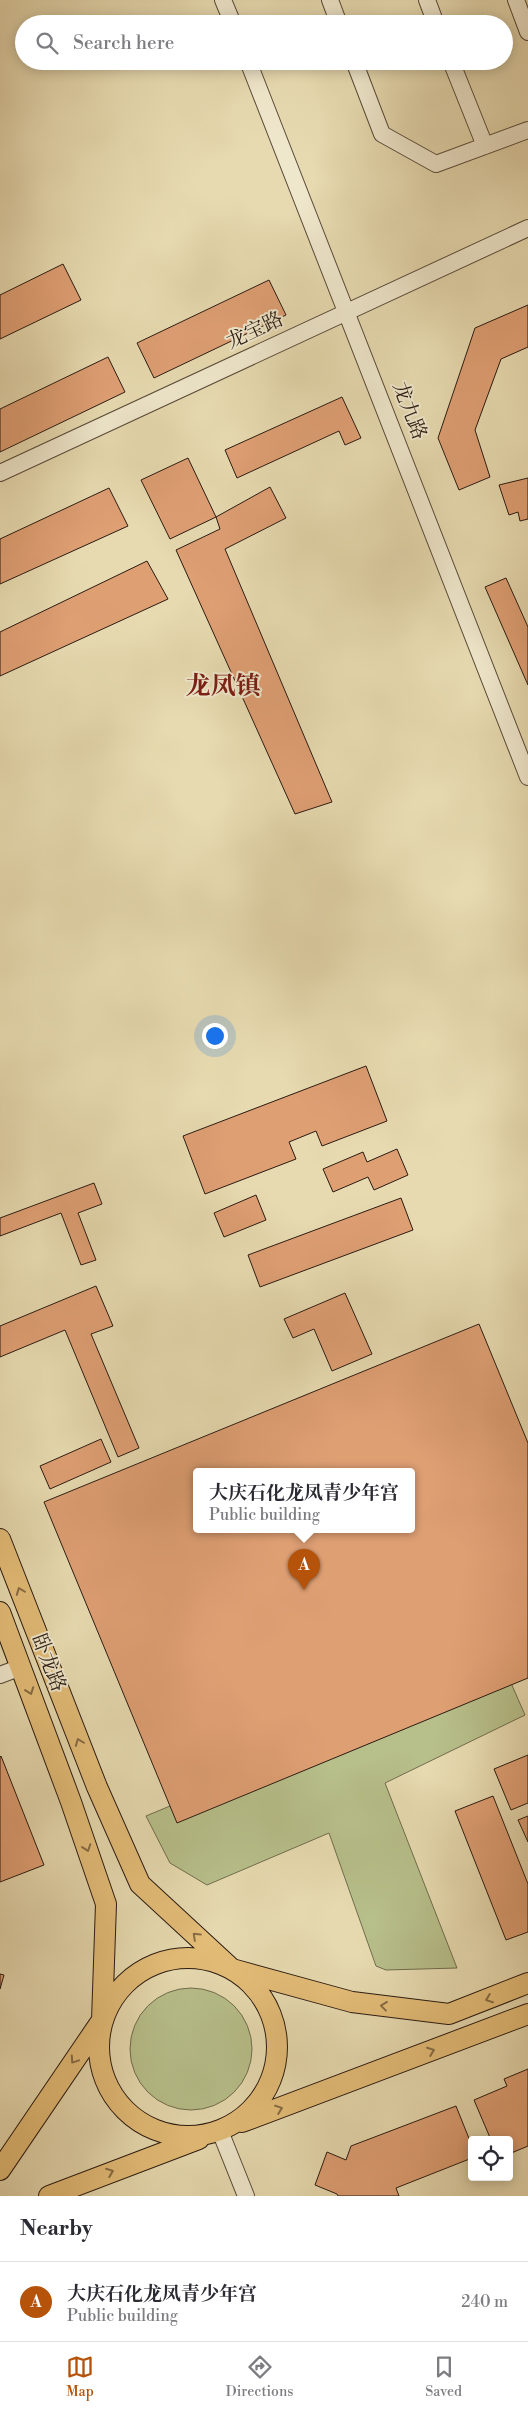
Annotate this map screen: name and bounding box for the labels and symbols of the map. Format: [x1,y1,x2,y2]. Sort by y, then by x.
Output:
street label: 龙宝路 [223,307,287,355]
street label: 龙九路 [387,379,431,443]
district label: 龙凤镇 [185,671,261,702]
your location [202,1023,228,1049]
pin: A [288,1549,320,1590]
one-way arrow [16,1587,26,1595]
street label: 卧龙路 [26,1631,70,1695]
one-way arrow [24,1686,34,1695]
one-way arrow [75,1738,85,1747]
one-way arrow [81,1843,91,1851]
one-way arrow [192,1933,201,1942]
one-way arrow [485,1992,494,2003]
one-way arrow [379,2001,388,2011]
one-way arrow [426,2047,435,2057]
one-way arrow [71,2054,80,2064]
one-way arrow [274,2104,283,2115]
one-way arrow [106,2168,114,2178]

